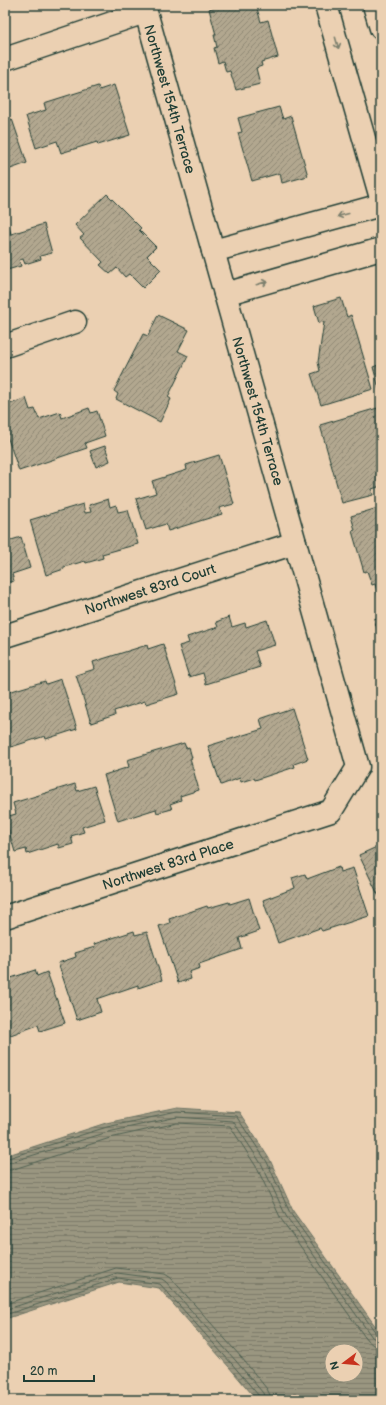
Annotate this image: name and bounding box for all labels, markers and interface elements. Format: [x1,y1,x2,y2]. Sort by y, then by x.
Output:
street label: Northwest 154th Terrace [140,23,199,176]
one-way arrow [334,36,341,49]
one-way arrow [337,212,350,219]
one-way arrow [255,279,268,286]
street label: Northwest 154th Terrace [228,335,287,488]
street label: Northwest 83rd Court [83,560,218,619]
street label: Northwest 83rd Place [100,835,236,894]
north arrow [324,1343,364,1383]
scale bar [24,1357,94,1383]
text: N [327,1360,342,1371]
text: 20 m [30,1364,57,1379]

